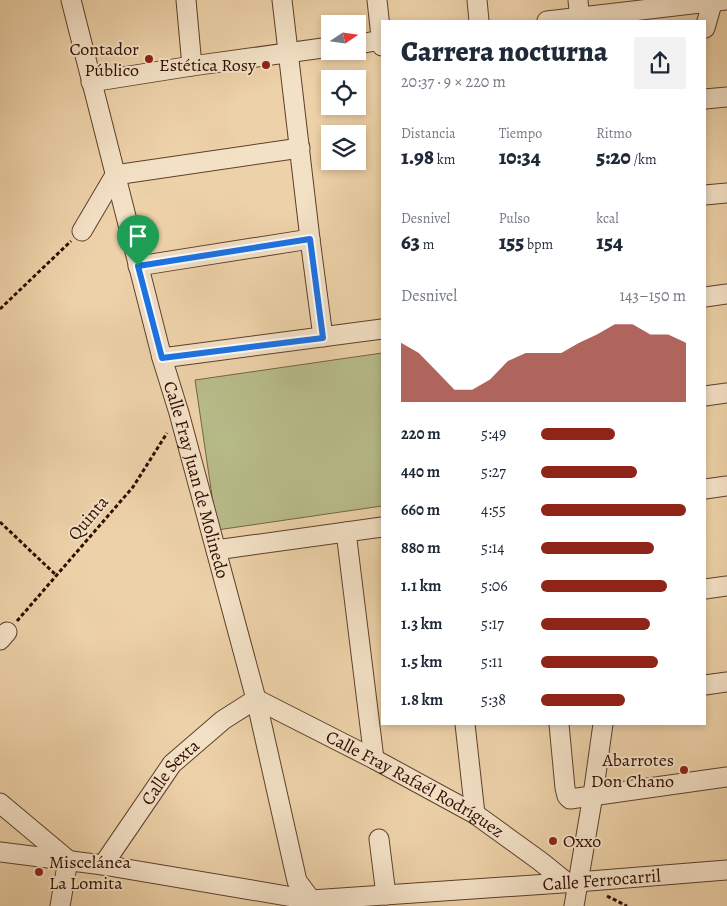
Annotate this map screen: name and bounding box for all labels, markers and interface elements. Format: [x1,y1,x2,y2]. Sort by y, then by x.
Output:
north arrow [321,15,366,60]
map controls [321,15,366,170]
text: Carrera nocturna [401,33,608,71]
place label: Contador Público [69,37,139,82]
button: share [634,37,686,89]
marker: Contador Público [143,53,155,65]
place label: Estética Rosy [159,53,257,77]
marker: Estética Rosy [260,59,272,71]
button: locate [321,70,366,115]
text: 20:37 · 9 × 220 m [401,71,506,93]
text: Distancia [401,124,456,143]
text: Tiempo [499,124,542,143]
text: Ritmo [596,124,632,143]
button: layers [321,125,366,170]
text: 1.98 [401,143,434,171]
text: 10:34 [499,143,541,171]
text: 5:20 [596,143,631,171]
text: km [434,150,455,169]
text: /km [631,150,657,169]
text: Desnivel [401,209,450,228]
text: Pulso [499,209,530,228]
text: kcal [596,209,619,228]
pin [117,215,159,266]
icon: arrive [124,222,152,250]
text: 63 [401,228,420,256]
text: 155 [499,228,524,256]
text: 154 [596,228,623,256]
text: m [420,235,435,254]
text: bpm [524,235,553,254]
text: Desnivel [401,285,457,307]
text: 143–150 m [620,285,686,307]
street label: Calle Fray Juan de Molinedo [158,378,235,581]
text: 220 m [401,423,441,445]
text: 5:49 [481,423,506,445]
text: 440 m [401,461,440,483]
text: 5:27 [481,461,506,483]
street label: Quinta [62,490,114,545]
text: 660 m [401,499,440,521]
text: 4:55 [481,499,506,521]
text: 880 m [401,537,441,559]
text: 5:14 [481,537,504,559]
text: 1.1 km [401,575,441,597]
text: 5:06 [481,575,508,597]
text: 1.3 km [401,613,442,635]
text: 5:17 [481,613,504,635]
text: 1.5 km [401,651,442,673]
text: 5:11 [481,651,503,673]
text: 1.8 km [401,689,443,711]
text: 5:38 [481,689,506,711]
street label: Calle Fray Rafaél Rodríguez [322,724,509,843]
street label: Calle Sexta [135,733,205,810]
place label: Abarrotes Don Chano [591,748,674,793]
marker: Abarrotes Don Chano [678,764,690,776]
place label: Oxxo [563,829,601,853]
marker: Oxxo [547,835,559,847]
place label: Miscelánea La Lomita [49,850,132,895]
street label: Calle Ferrocarril [542,863,662,896]
marker: Miscelánea La Lomita [33,866,45,878]

